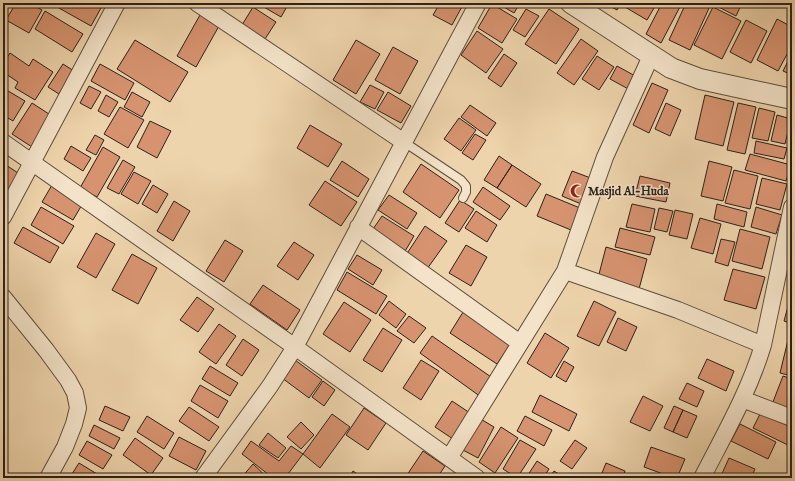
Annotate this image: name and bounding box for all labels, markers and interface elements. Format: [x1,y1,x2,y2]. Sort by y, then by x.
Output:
mosque icon: Masjid Al-Huda [569,183,585,199]
place label: Masjid Al-Huda [588,184,669,200]

